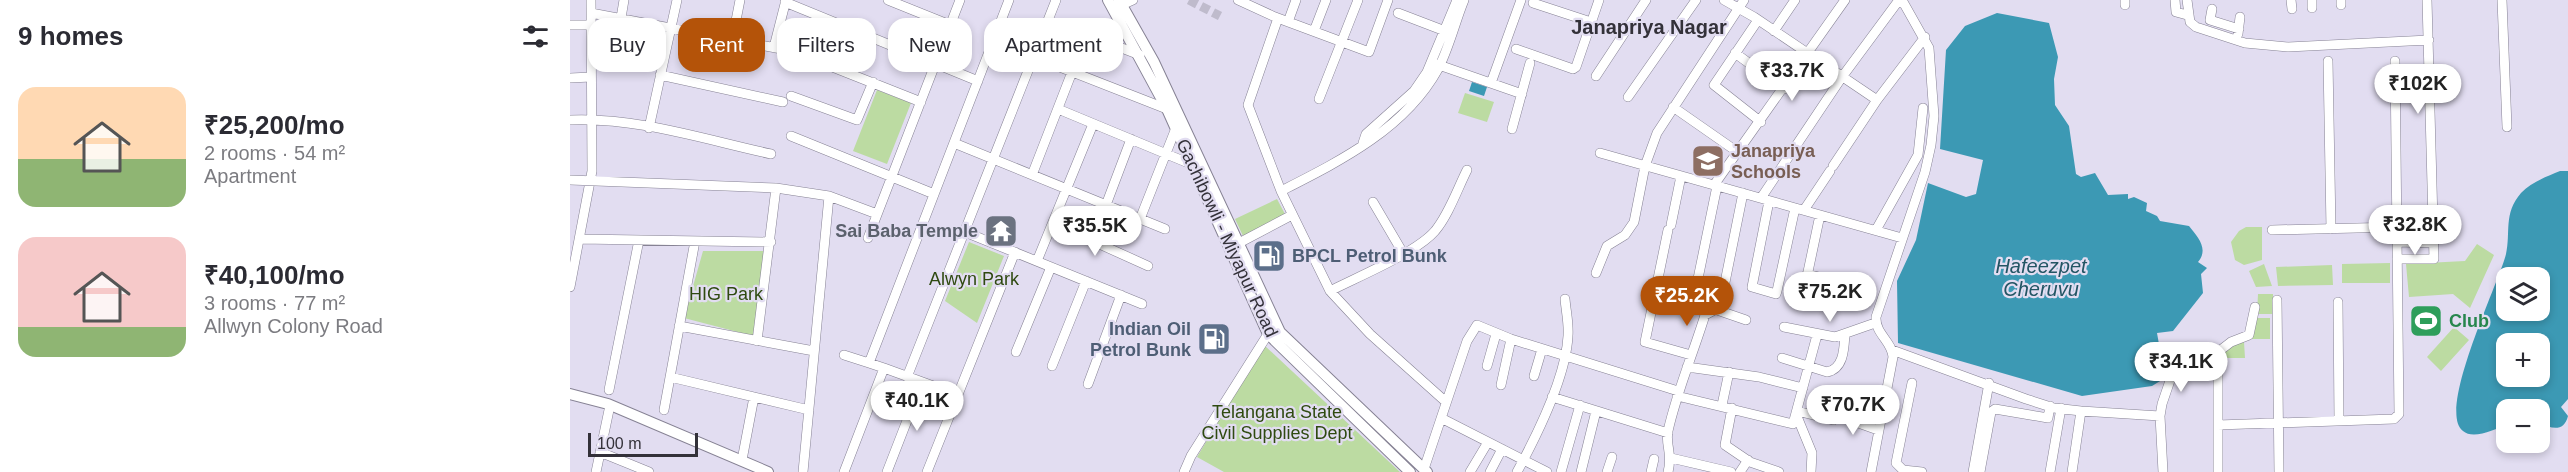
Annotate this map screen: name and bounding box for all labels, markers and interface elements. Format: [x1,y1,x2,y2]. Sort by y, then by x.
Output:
district label: Janapriya Nagar [1571,16,1727,38]
chip: Buy [588,18,666,72]
chip: Rent [678,18,765,72]
chip: Filters [777,18,876,72]
chip: New [888,18,972,72]
chip: Apartment [984,18,1123,72]
icon: filters [519,20,552,53]
text: 9 homes [18,21,124,51]
pin: ₹33.7K [1743,51,1841,102]
text: ₹33.7K [1760,59,1824,81]
pin: ₹102K [2376,64,2460,115]
text: ₹102K [2388,72,2448,94]
text: ₹25,200/mo [204,110,345,140]
icon: home [66,111,138,183]
street label: Gachibowli - Miyapur Road [1172,136,1282,340]
place label: Janapriya Schools [1731,141,1816,182]
text: 2 rooms · 54 m² [204,142,345,164]
school or university icon: Janapriya Schools [1690,143,1726,179]
text: Apartment [204,165,296,187]
pin: ₹32.8K [2366,205,2464,256]
pin: ₹35.5K [1046,206,1144,257]
temple icon: Sai Baba Temple [983,213,1019,249]
text: ₹32.8K [2383,213,2447,235]
text: ₹35.5K [1063,214,1127,236]
place label: Sai Baba Temple [835,221,978,241]
fuel station icon: BPCL Petrol Bunk [1251,238,1287,274]
place label: BPCL Petrol Bunk [1292,246,1448,266]
water label: Hafeezpet Cheruvu [1995,255,2088,300]
text: ₹40,100/mo [204,260,345,290]
icon: home [66,261,138,333]
map controls [2496,267,2550,453]
button: layers [2496,267,2550,321]
park label: Alwyn Park [929,269,1020,289]
pin: ₹75.2K [1781,272,1879,323]
pin: ₹25.2K [1638,276,1736,327]
text: ₹75.2K [1798,280,1862,302]
park label: HIG Park [689,284,764,304]
text: ₹25.2K [1655,284,1719,306]
text: 3 rooms · 77 m² [204,292,345,314]
sports icon: Club [2408,303,2444,339]
place label: Club [2449,311,2489,331]
text: Allwyn Colony Road [204,315,383,337]
place label: Indian Oil Petrol Bunk [1090,319,1192,360]
fuel station icon: Indian Oil Petrol Bunk [1196,321,1232,357]
button: + [2496,333,2550,387]
pin: ₹34.1K [2132,342,2230,393]
text: ₹34.1K [2149,350,2213,372]
pin: ₹40.1K [868,381,966,432]
pin: ₹70.7K [1804,385,1902,436]
text: ₹40.1K [885,389,949,411]
text: ₹70.7K [1821,393,1885,415]
button: − [2496,399,2550,453]
park label: Telangana State Civil Supplies Dept [1201,402,1353,443]
scale bar [588,430,698,458]
text: 100 m [597,435,641,452]

